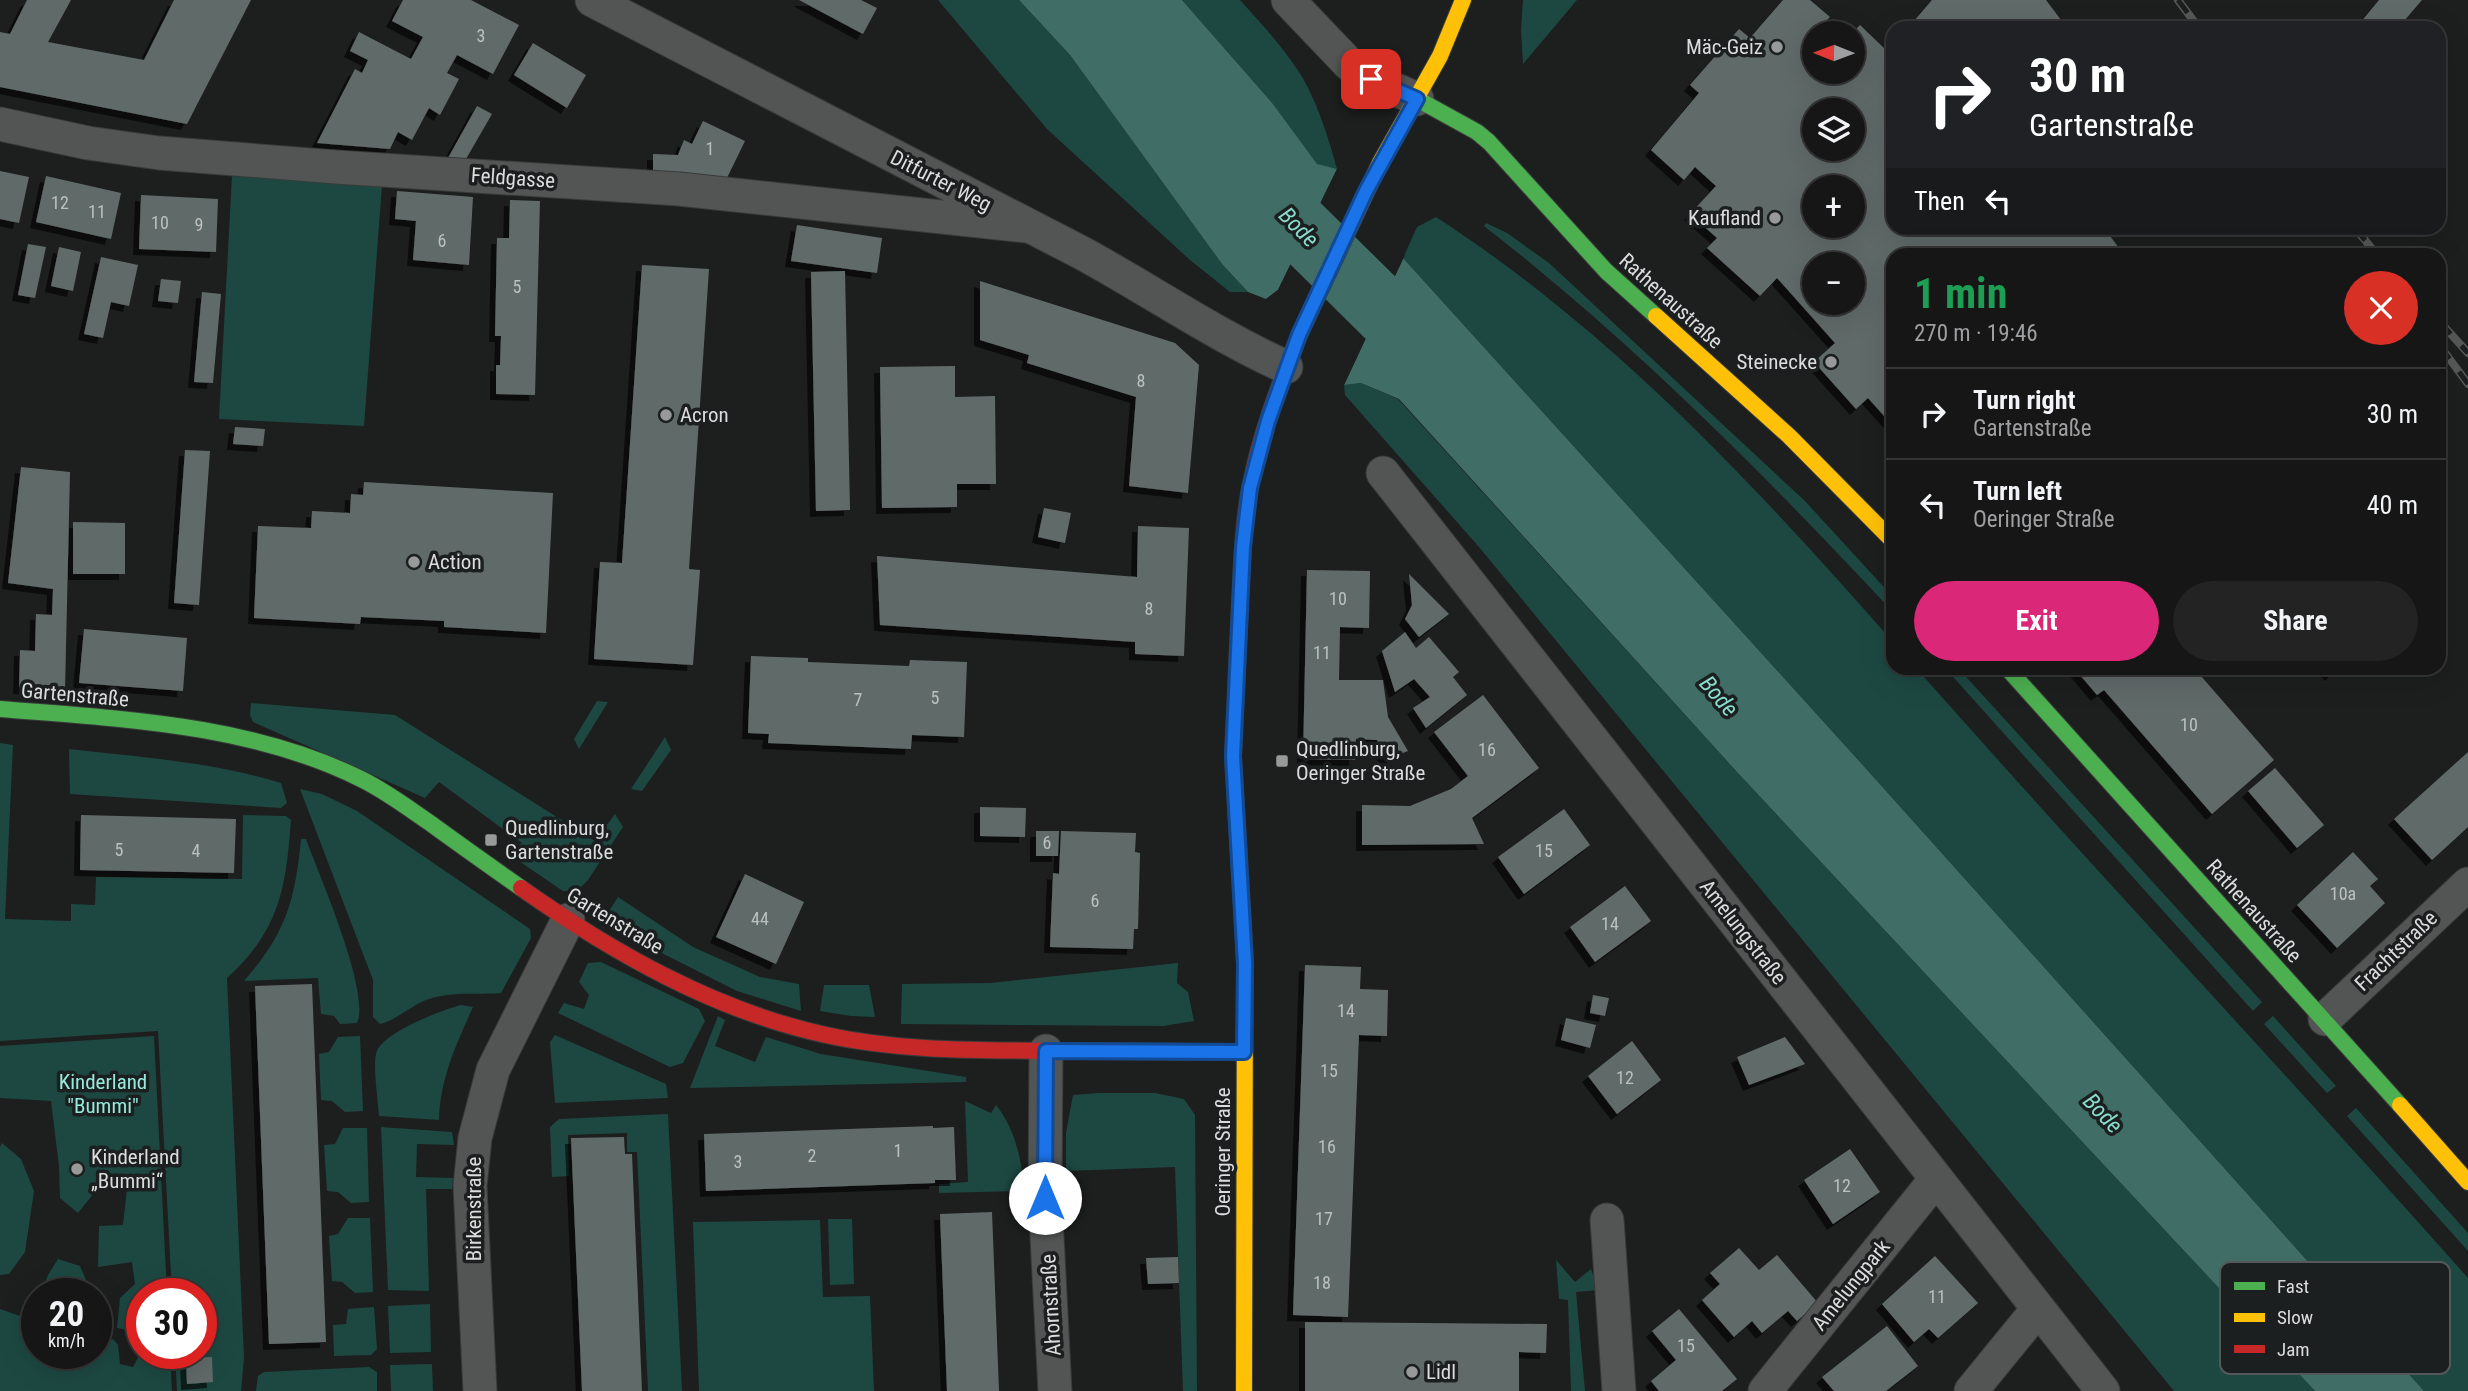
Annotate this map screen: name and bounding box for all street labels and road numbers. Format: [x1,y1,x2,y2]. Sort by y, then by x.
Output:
street label: Ditfurter Weg [887,145,995,217]
street label: Feldgasse [470,163,556,193]
street label: Rathenaustraße [1615,248,1728,354]
street label: Gartenstraße [20,678,130,712]
street label: Rathenaustraße [2201,855,2307,968]
street label: Amelungstraße [1695,875,1791,989]
street label: Gartenstraße [562,883,668,959]
street label: Frachtstraße [2350,906,2442,996]
street label: Oeringer Straße [1211,1087,1235,1217]
street label: Birkenstraße [462,1157,486,1261]
street label: Amelungpark [1807,1234,1895,1335]
street label: Ahornstraße [1036,1253,1066,1357]

